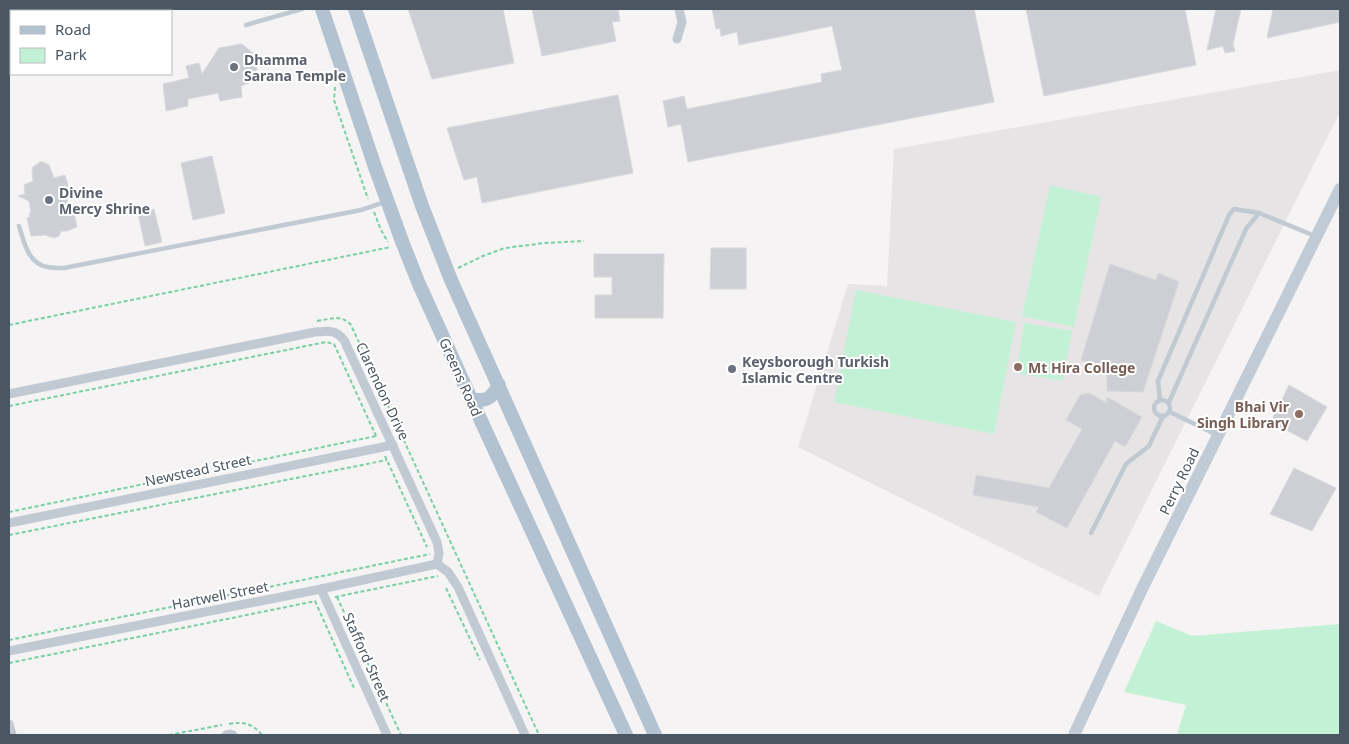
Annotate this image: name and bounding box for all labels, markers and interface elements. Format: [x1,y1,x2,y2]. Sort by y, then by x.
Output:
legend [10,10,172,75]
text: Road [55,19,91,39]
text: Park [55,44,87,64]
place label: Dhamma Sarana Temple [244,50,346,85]
marker: Dhamma Sarana Temple [228,61,240,73]
place label: Divine Mercy Shrine [59,183,150,218]
marker: Divine Mercy Shrine [43,194,55,206]
street label: Greens Road [435,335,487,419]
street label: Clarendon Drive [352,339,414,443]
place label: Keysborough Turkish Islamic Centre [742,352,889,387]
place label: Mt Hira College [1028,358,1135,377]
marker: Mt Hira College [1012,361,1024,373]
marker: Keysborough Turkish Islamic Centre [726,363,738,375]
place label: Bhai Vir Singh Library [1197,397,1290,432]
marker: Bhai Vir Singh Library [1293,408,1305,420]
street label: Perry Road [1155,444,1203,518]
street label: Newstead Street [143,449,253,491]
street label: Hartwell Street [170,576,270,614]
street label: Stafford Street [339,609,395,705]

